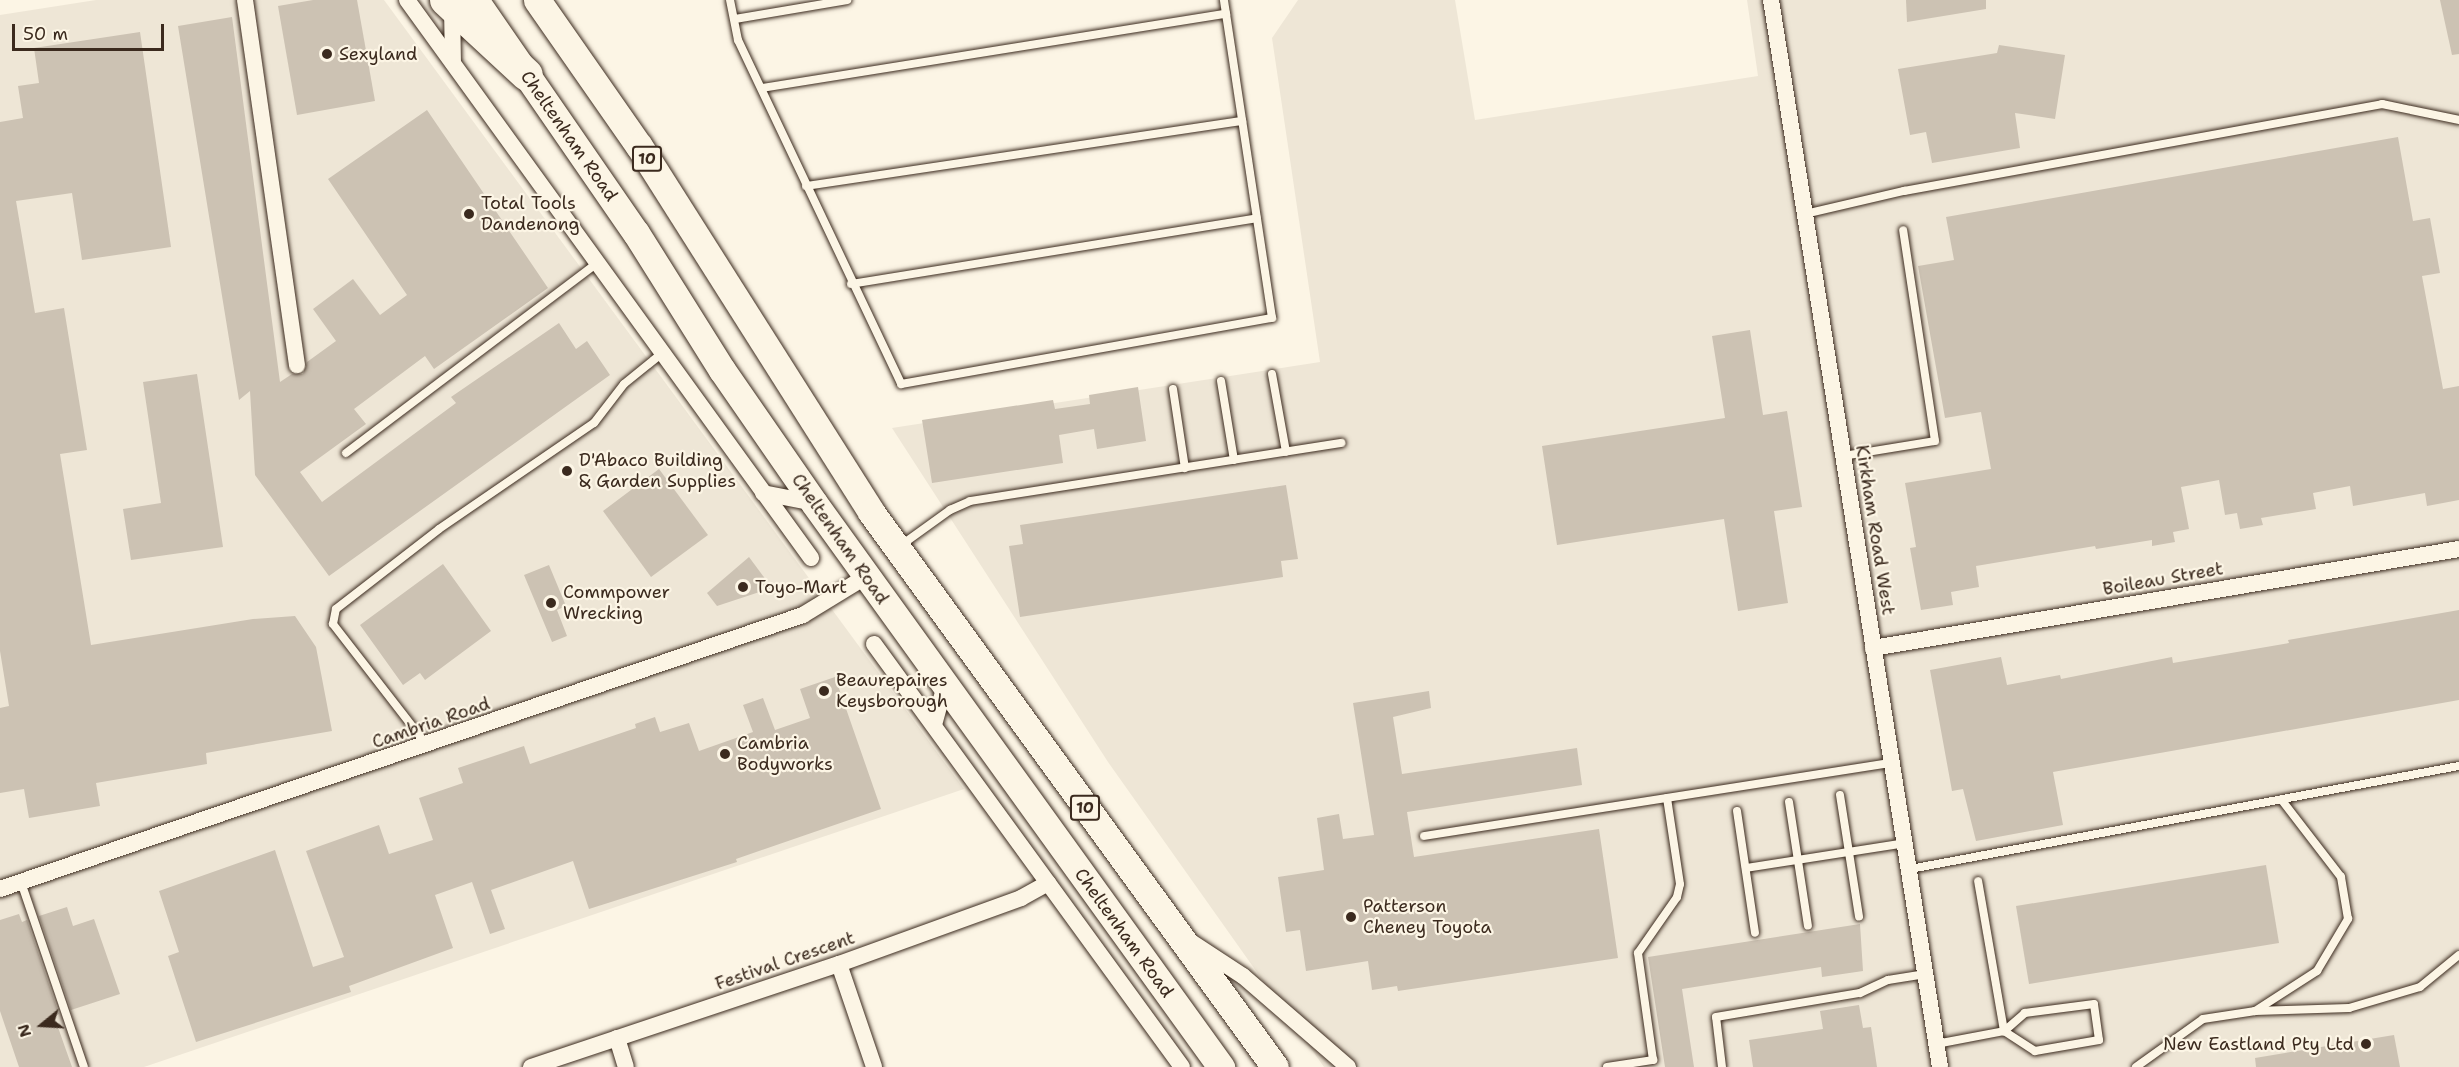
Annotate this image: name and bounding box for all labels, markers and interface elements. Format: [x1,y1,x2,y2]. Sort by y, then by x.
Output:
scale bar [15,12,166,50]
text: 50 m [23,22,68,46]
place label: Sexyland [339,43,418,65]
marker: Sexyland [320,47,334,61]
street label: Cheltenham Road [516,67,622,205]
road number: 10 [630,146,664,172]
place label: Total Tools Dandenong [481,193,580,236]
marker: Total Tools Dandenong [462,207,476,221]
street label: Kirkham Road West [1851,443,1899,617]
place label: D'Abaco Building & Garden Supplies [579,450,736,492]
marker: D'Abaco Building & Garden Supplies [560,464,574,478]
street label: Cheltenham Road [787,470,893,608]
street label: Boileau Street [2101,558,2225,600]
place label: Toyo-Mart [755,576,847,598]
marker: Toyo-Mart [736,580,750,594]
place label: Commpower Wrecking [563,582,670,624]
marker: Commpower Wrecking [544,596,558,610]
place label: Beaurepaires Keysborough [836,670,948,712]
marker: Beaurepaires Keysborough [817,684,831,698]
street label: Cambria Road [369,693,493,753]
place label: Cambria Bodyworks [737,733,833,776]
marker: Cambria Bodyworks [718,747,732,761]
road number: 10 [1068,795,1102,821]
street label: Cheltenham Road [1070,864,1178,1002]
place label: Patterson Cheney Toyota [1363,896,1492,938]
marker: Patterson Cheney Toyota [1344,910,1358,924]
street label: Festival Crescent [712,927,858,995]
north arrow [12,995,72,1055]
text: N [12,1021,36,1040]
place label: New Eastland Pty Ltd [2163,1033,2354,1055]
marker: New Eastland Pty Ltd [2359,1037,2373,1051]

